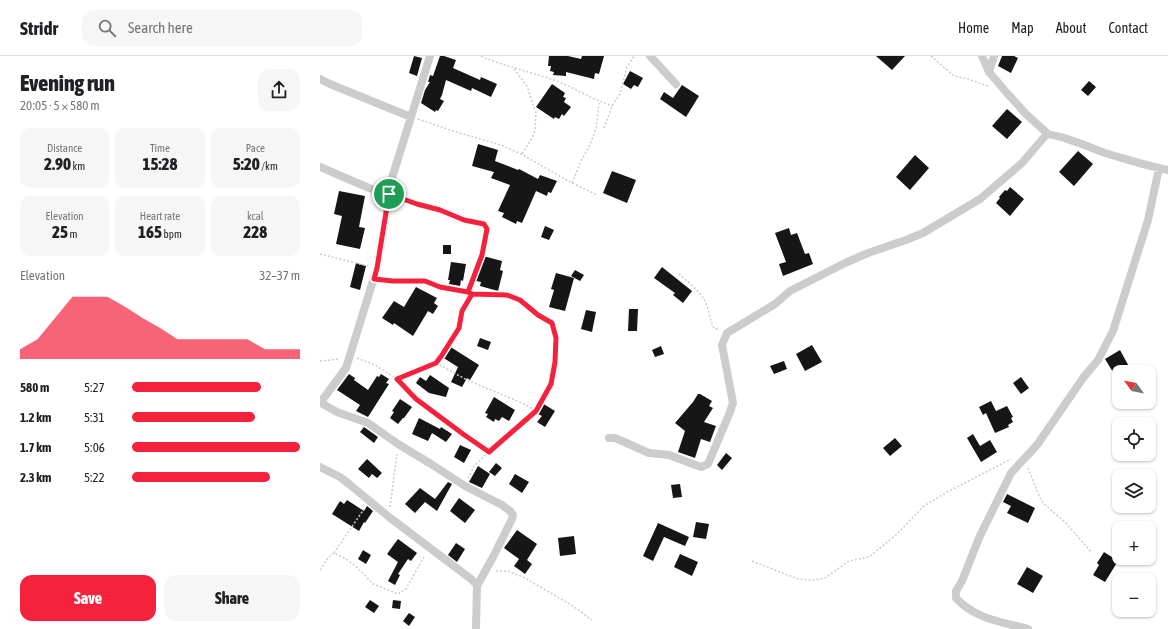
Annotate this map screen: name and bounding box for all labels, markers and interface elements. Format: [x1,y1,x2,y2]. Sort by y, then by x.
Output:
search box [82,10,362,46]
text: Stridr [20,17,58,39]
icon: search [96,17,118,39]
text: Search here [128,19,193,36]
text: Home [958,20,989,36]
text: Map [1011,20,1034,36]
text: About [1056,20,1087,36]
text: Contact [1109,20,1148,36]
button: share [258,69,300,111]
text: Evening run [20,70,115,96]
text: 20:05 · 5 × 580 m [20,98,100,113]
text: Distance [47,142,82,154]
text: Time [150,142,170,154]
text: Pace [246,142,265,154]
text: 2.90 [44,154,71,174]
text: 15:28 [142,154,177,174]
text: 5:20 [233,154,260,174]
text: km [71,160,85,172]
text: /km [260,160,278,172]
pin [372,177,406,211]
icon: arrive [378,183,400,205]
text: Elevation [46,210,84,222]
text: Heart rate [140,210,180,222]
text: kcal [247,210,264,222]
text: 25 [52,222,68,242]
text: 165 [138,222,162,242]
text: 228 [243,222,267,242]
text: m [68,228,77,240]
text: bpm [162,228,182,240]
text: Elevation [20,268,65,283]
text: 32–37 m [259,268,300,283]
north arrow [1112,365,1156,409]
map controls [1112,365,1156,617]
text: 580 m [20,380,49,395]
text: 5:27 [84,380,105,395]
text: 1.2 km [20,410,51,425]
text: 5:31 [84,410,105,425]
button: locate [1112,417,1156,461]
text: 1.7 km [20,440,51,455]
text: 5:06 [84,440,105,455]
button: layers [1112,469,1156,513]
text: 2.3 km [20,470,51,485]
text: 5:22 [84,470,105,485]
button: + [1112,521,1156,565]
button: − [1112,573,1156,617]
button: Save [20,575,156,621]
button: Share [164,575,300,621]

